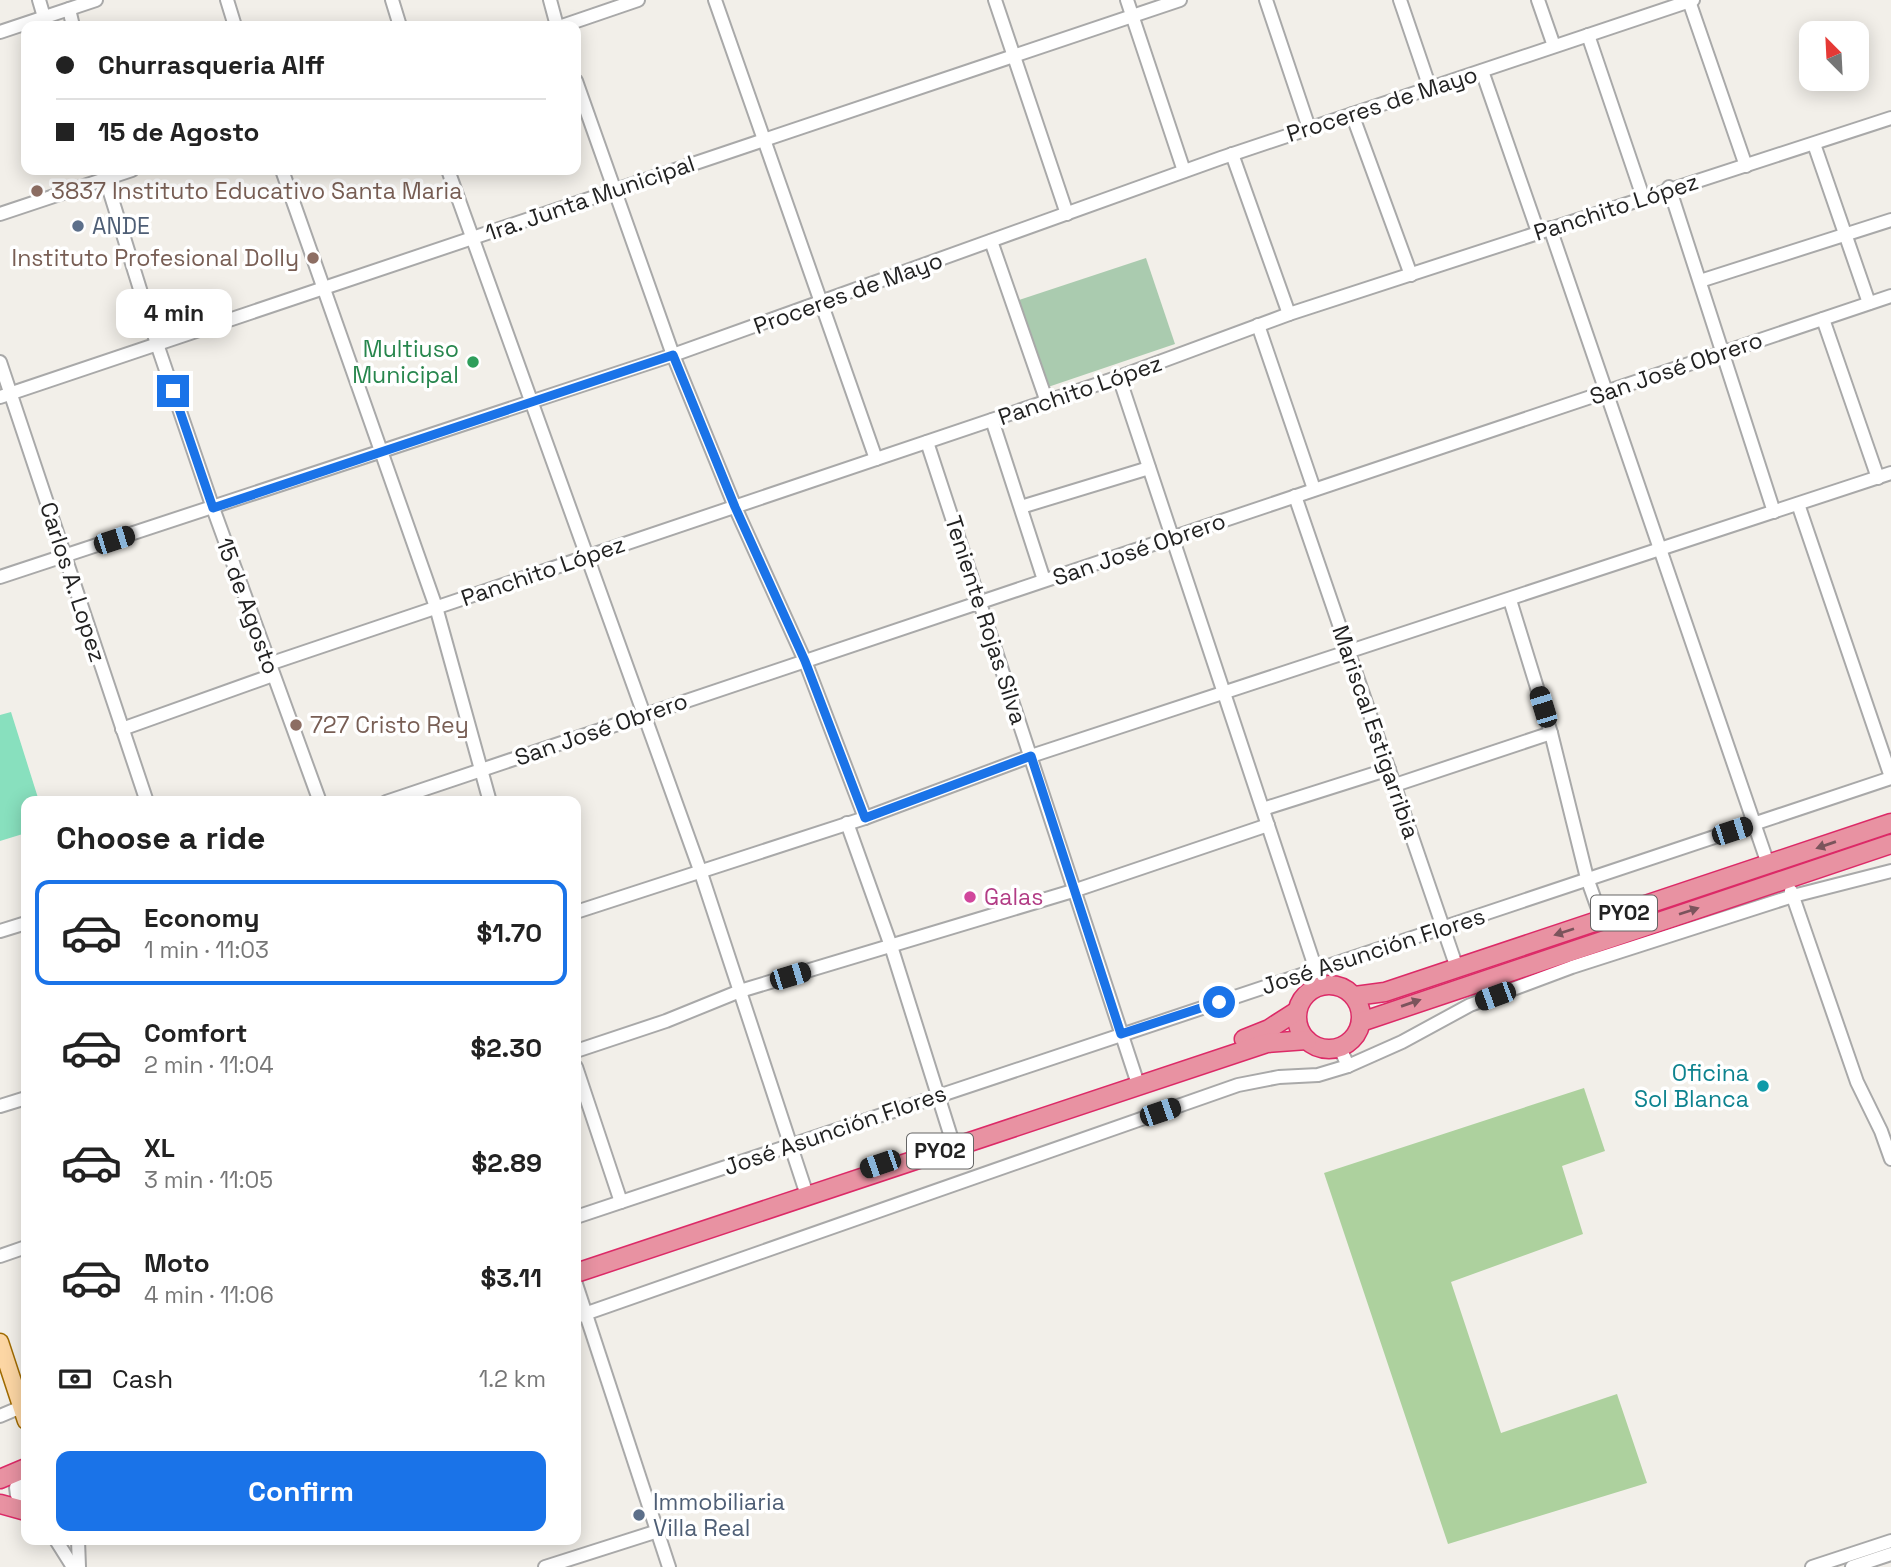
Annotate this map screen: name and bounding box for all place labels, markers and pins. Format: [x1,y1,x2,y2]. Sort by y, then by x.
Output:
place label: 3837 Instituto Educativo Santa Maria [51,176,462,206]
marker: 3837 Instituto Educativo Santa Maria [29,183,45,199]
place label: ANDE [92,211,150,241]
marker: ANDE [70,218,86,234]
place label: Instituto Profesional Dolly [12,243,299,273]
marker: Instituto Profesional Dolly [305,250,321,266]
place label: Multiuso Municipal [352,334,459,390]
marker: Multiuso Municipal [465,354,481,370]
place label: 727 Cristo Rey [310,710,469,740]
marker: 727 Cristo Rey [288,717,304,733]
place label: Galas [984,882,1043,912]
marker: Galas [962,889,978,905]
place label: Oficina Sol Blanca [1634,1058,1749,1114]
marker: Oficina Sol Blanca [1755,1078,1771,1094]
place label: Immobiliaria Villa Real [653,1487,785,1543]
marker: Immobiliaria Villa Real [631,1507,647,1523]

